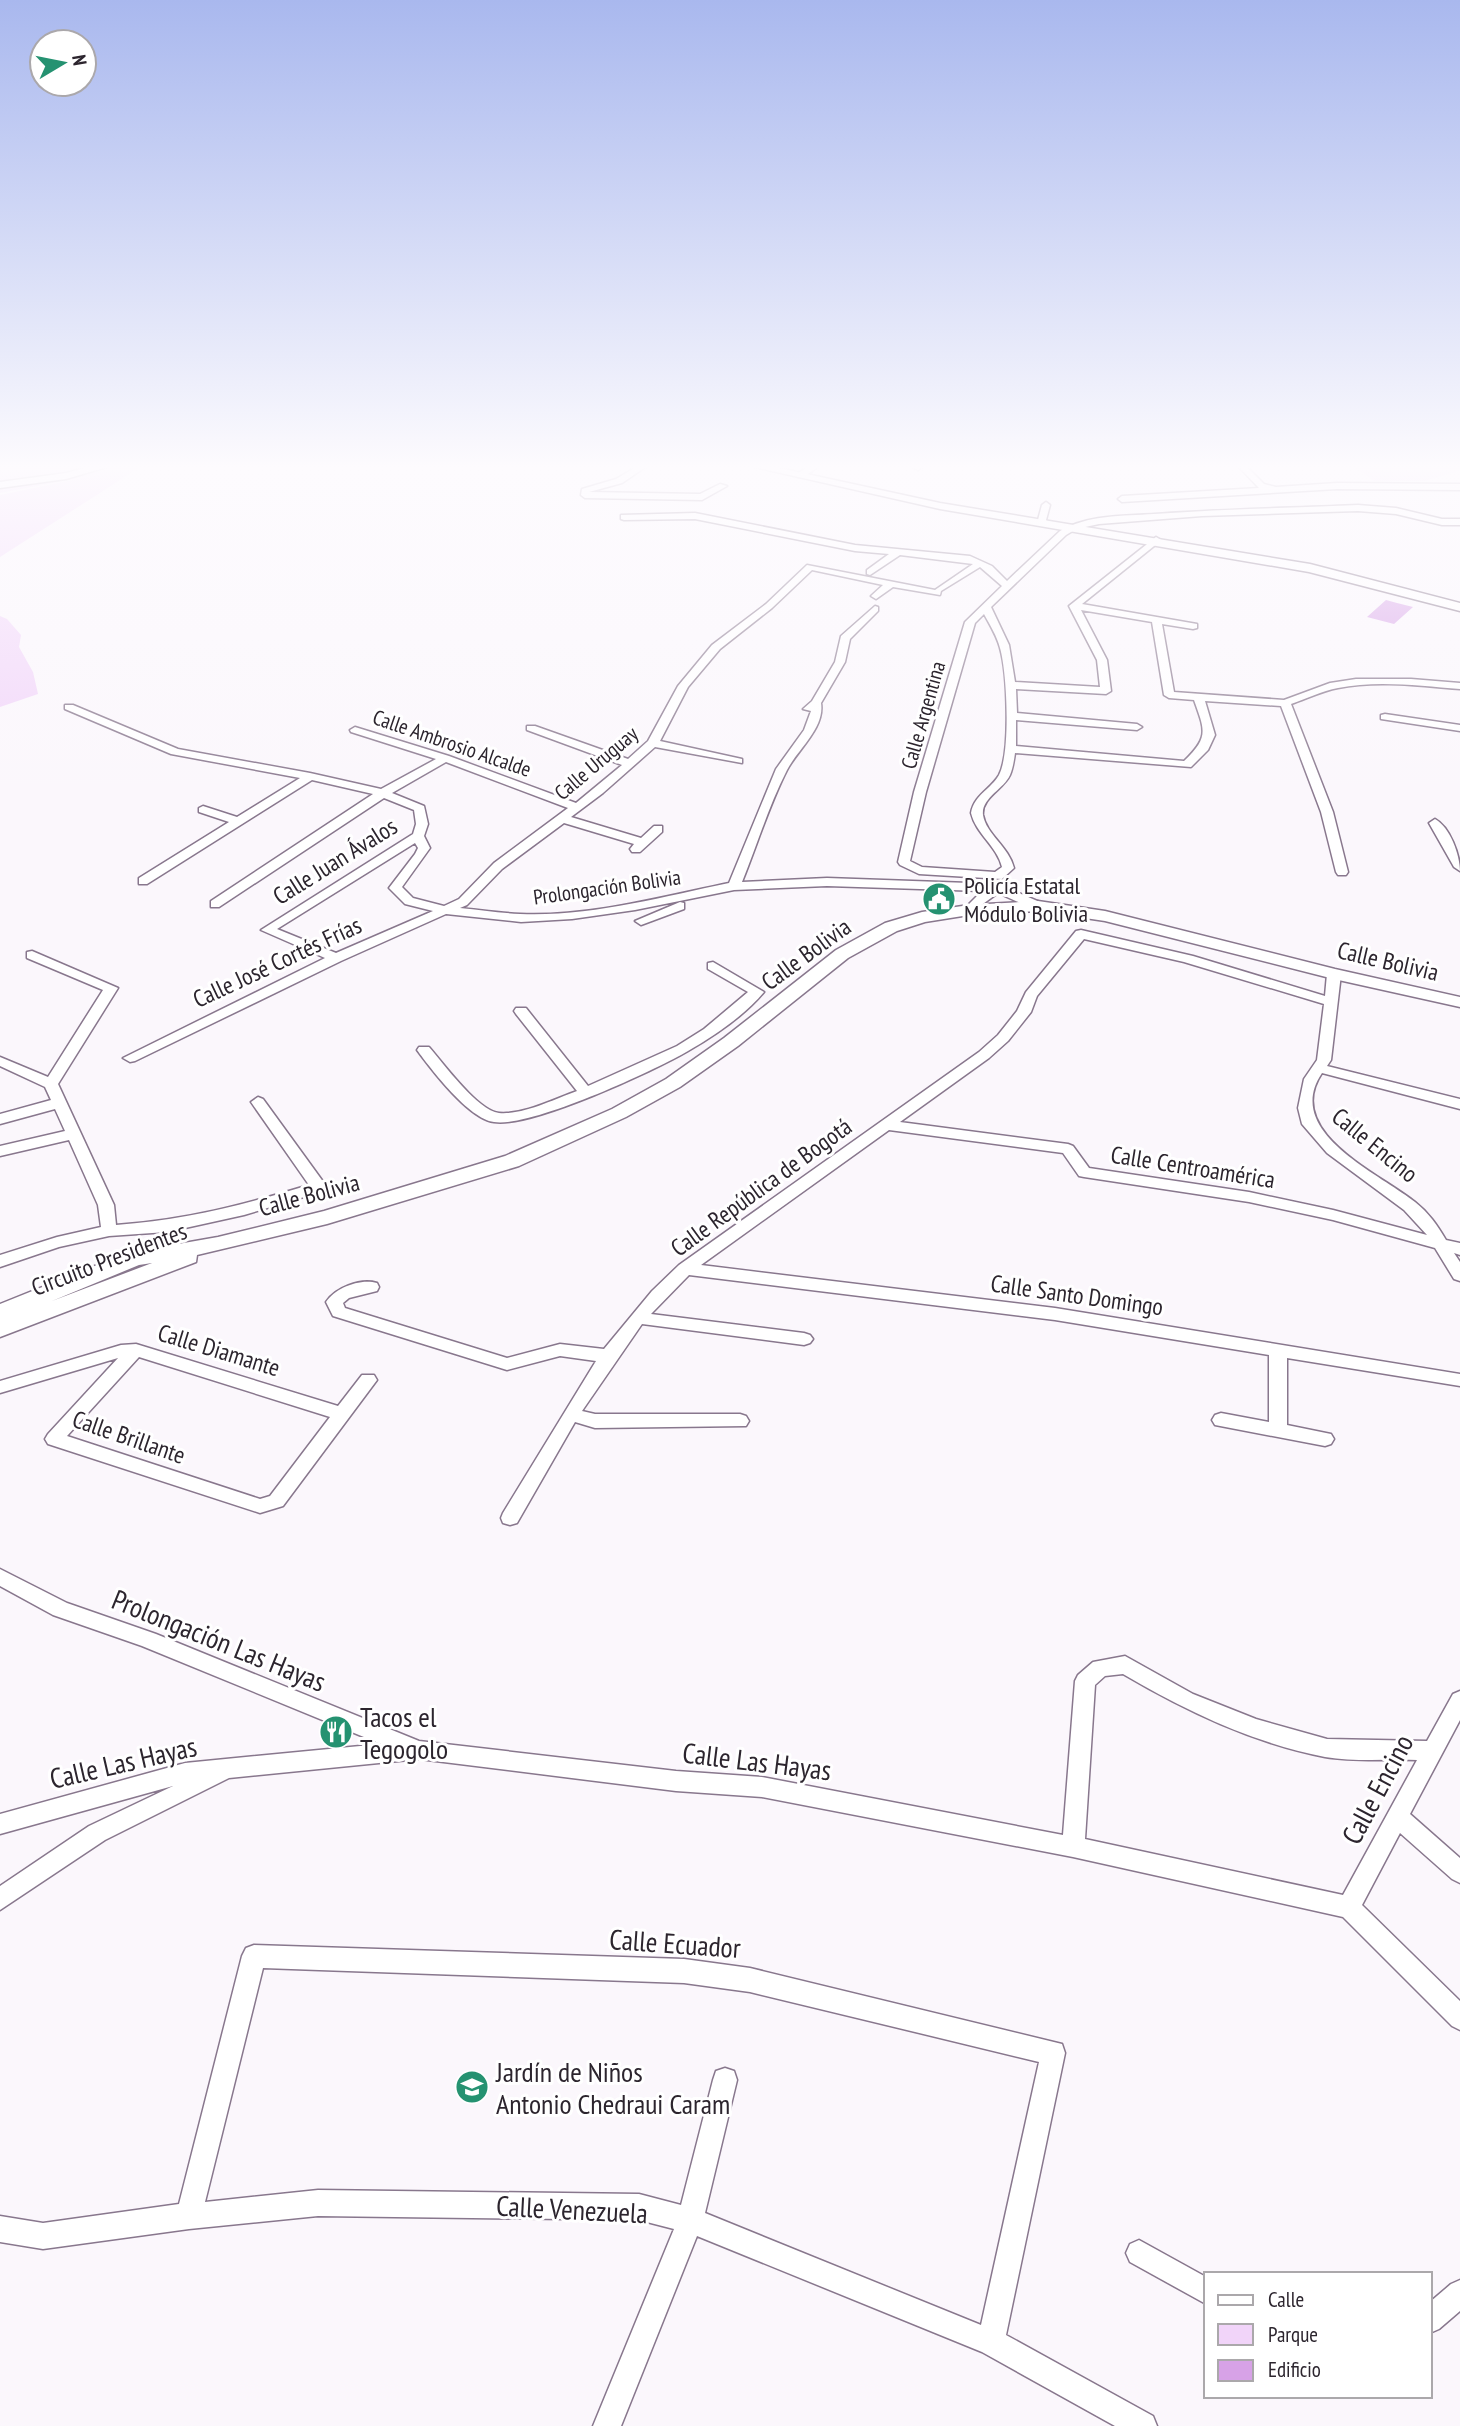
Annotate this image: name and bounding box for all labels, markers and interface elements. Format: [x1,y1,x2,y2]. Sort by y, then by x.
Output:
north arrow [28,28,98,98]
text: N [67,53,92,67]
street label: Calle Argentina [895,658,951,772]
street label: Calle Ambrosio Alcalde [369,703,535,783]
street label: Calle Uruguay [549,720,643,806]
street label: Calle Juan Ávalos [267,811,403,911]
street label: Prolongación Bolivia [532,863,682,911]
place label: Policía Estatal Módulo Bolivia [964,870,1088,929]
public building icon: Policía Estatal Módulo Bolivia [920,880,958,918]
street label: Calle José Cortés Frías [188,909,366,1015]
street label: Calle Bolivia [755,911,857,997]
street label: Calle Bolivia [1334,934,1442,988]
street label: Calle Encino [1326,1101,1424,1189]
street label: Calle República de Bogotá [664,1111,858,1263]
street label: Calle Centroamérica [1109,1139,1277,1195]
street label: Calle Bolivia [255,1167,363,1223]
street label: Circuito Presidentes [27,1215,191,1303]
street label: Calle Santo Domingo [989,1268,1165,1322]
street label: Calle Diamante [154,1317,284,1383]
street label: Calle Brillante [69,1403,189,1471]
street label: Prolongación Las Hayas [107,1580,331,1700]
place label: Tacos el Tegogolo [360,1698,448,1767]
restaurant icon: Tacos el Tegogolo [317,1713,355,1751]
street label: Calle Las Hayas [46,1727,200,1797]
street label: Calle Encino [1333,1728,1421,1850]
street label: Calle Las Hayas [681,1734,833,1788]
street label: Calle Ecuador [608,1920,742,1966]
place label: Jardín de Niños Antonio Chedraui Caram [495,2053,730,2122]
school or university icon: Jardín de Niños Antonio Chedraui Caram [453,2068,491,2106]
street label: Calle Venezuela [495,2187,649,2231]
legend [1204,2272,1432,2398]
text: Calle [1268,2286,1304,2313]
text: Parque [1268,2321,1318,2348]
text: Edificio [1268,2356,1321,2383]

